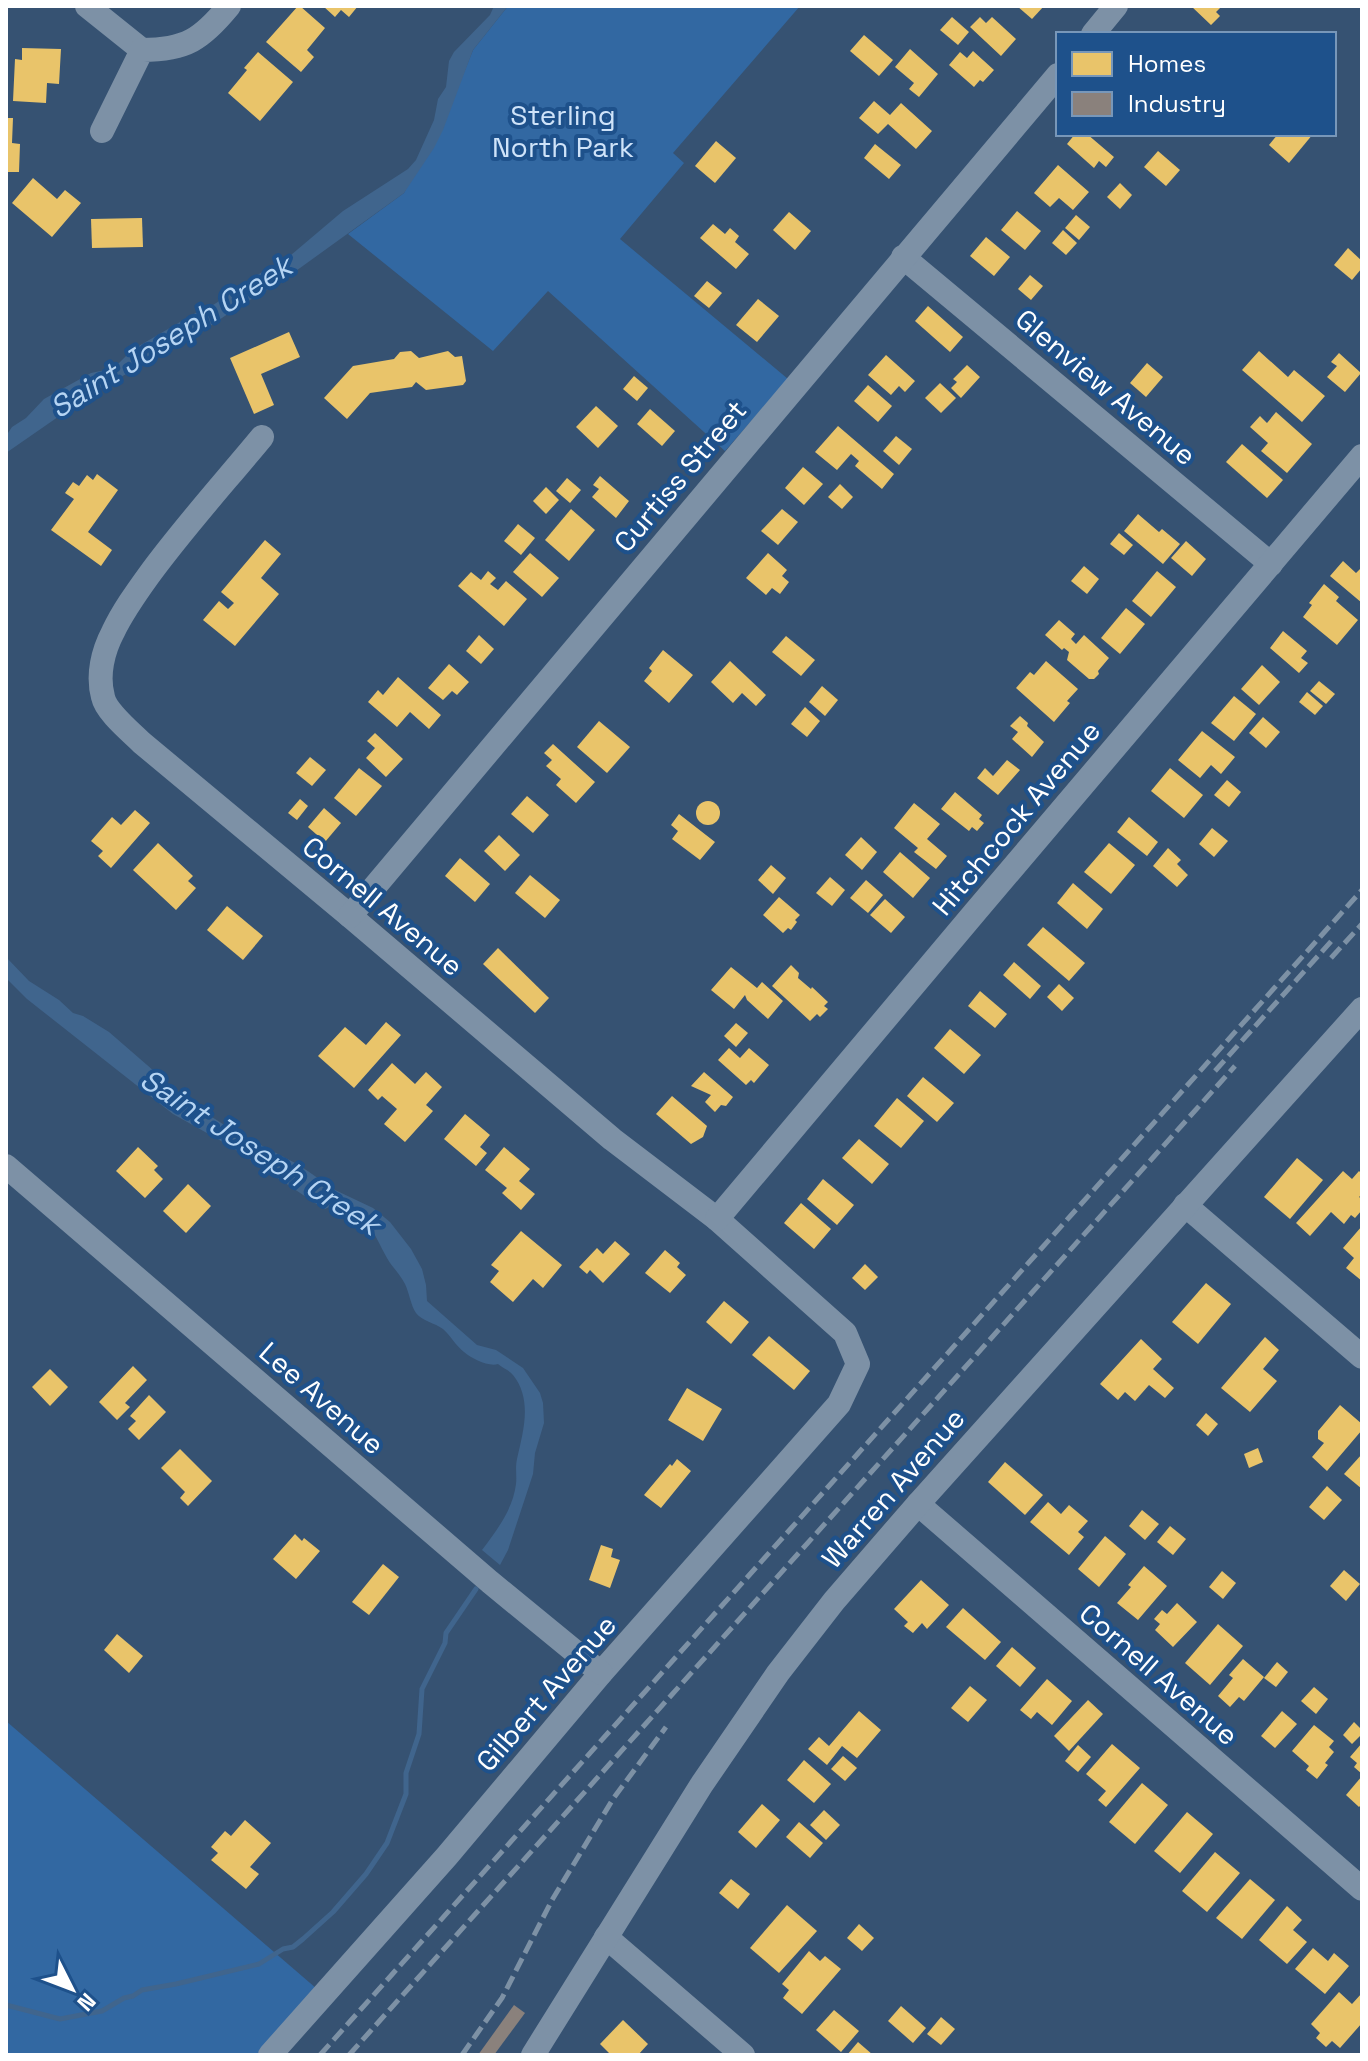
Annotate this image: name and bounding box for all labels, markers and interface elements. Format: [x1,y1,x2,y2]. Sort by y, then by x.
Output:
legend [1056,32,1336,136]
text: Homes [1128,48,1206,79]
text: Industry [1128,88,1226,119]
park label: Sterling North Park [492,97,634,165]
water label: Saint Joseph Creek [42,245,302,427]
street label: Glenview Avenue [1008,301,1204,473]
street label: Curtiss Street [606,393,754,559]
street label: Hitchcock Avenue [924,713,1108,923]
street label: Cornell Avenue [295,828,471,984]
water label: Saint Joseph Creek [133,1059,390,1245]
street label: Lee Avenue [252,1334,392,1462]
street label: Warren Avenue [814,1401,972,1575]
street label: Cornell Avenue [1072,1595,1246,1753]
street label: Gilbert Avenue [468,1607,624,1779]
north arrow [32,1949,112,2029]
text: N [72,1988,102,2017]

